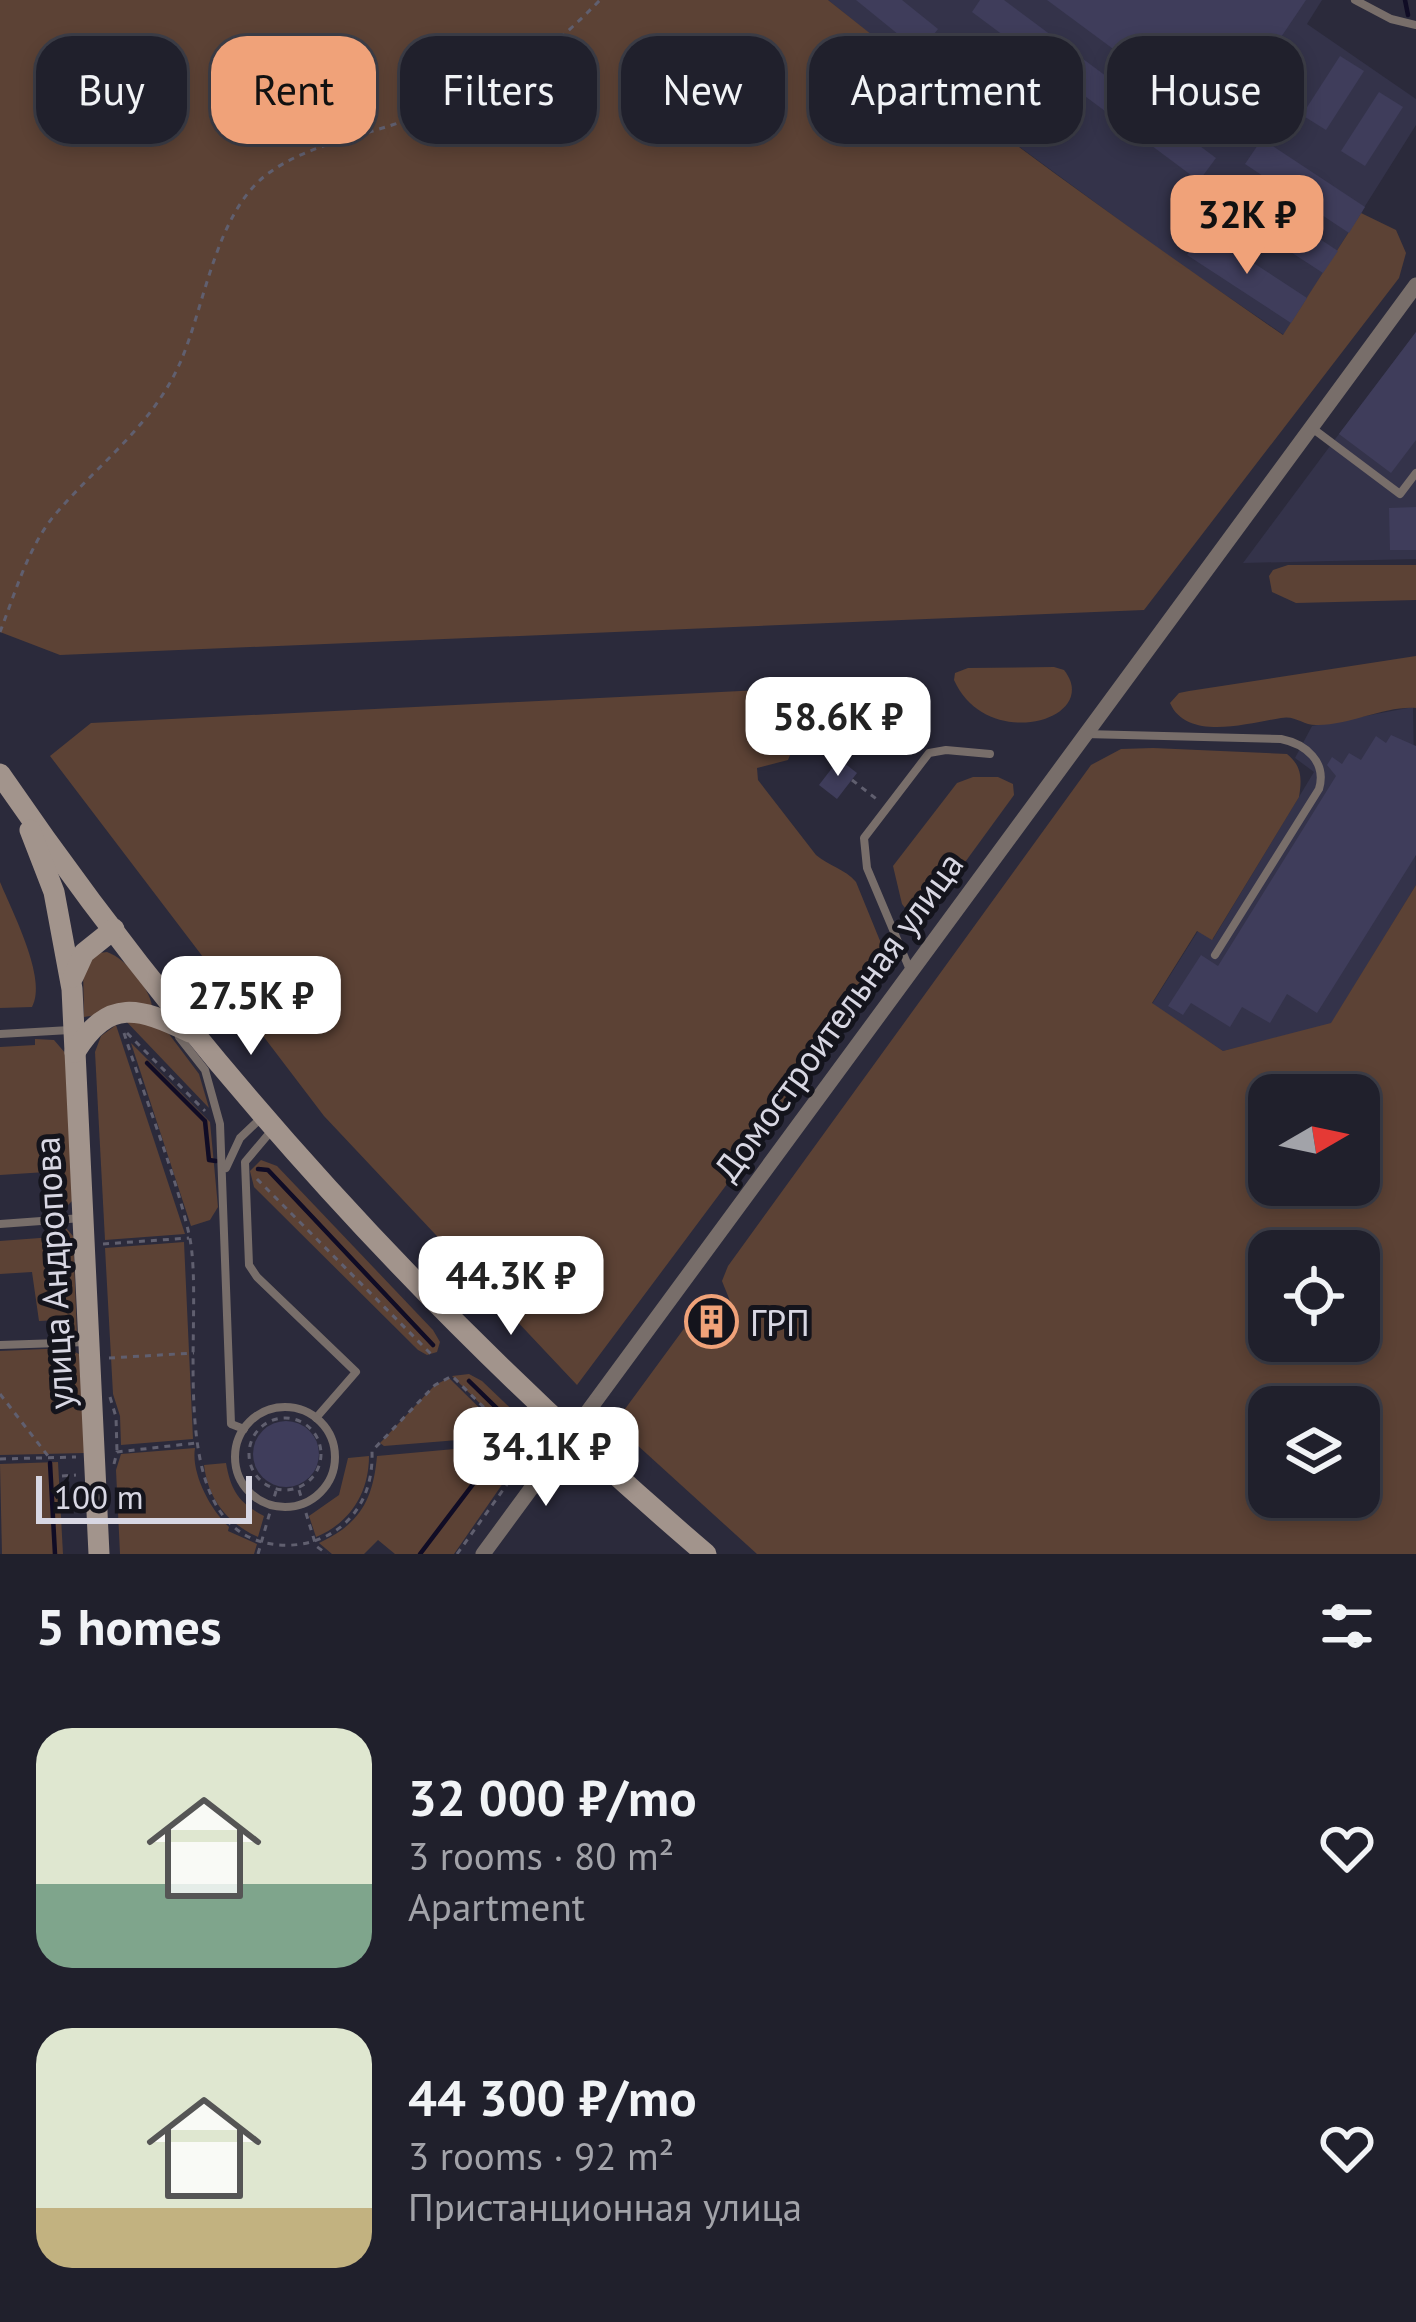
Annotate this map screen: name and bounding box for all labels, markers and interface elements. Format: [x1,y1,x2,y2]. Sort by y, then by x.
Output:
chip: Buy [36,36,187,144]
chip: Rent [211,36,376,144]
chip: Filters [400,36,597,144]
chip: New [621,36,785,144]
chip: Apartment [809,36,1083,144]
chip: House [1107,36,1304,144]
pin: 32K ₽ [1163,175,1331,277]
text: 32K ₽ [1197,188,1297,239]
pin: 58.6K ₽ [727,677,949,779]
text: 58.6K ₽ [773,690,903,741]
street label: Домостроительная улица [703,842,973,1190]
pin: 27.5K ₽ [140,956,362,1058]
text: 27.5K ₽ [188,969,314,1020]
north arrow [1248,1074,1380,1206]
map controls [1248,1074,1380,1518]
street label: улица Андропова [22,1135,84,1411]
button: locate [1248,1230,1380,1362]
pin: 44.3K ₽ [400,1236,622,1338]
text: 44.3K ₽ [446,1249,576,1300]
building icon: ГРП [683,1294,739,1350]
place label: ГРП [750,1299,810,1346]
button: layers [1248,1386,1380,1518]
pin: 34.1K ₽ [435,1407,657,1509]
text: 34.1K ₽ [481,1420,611,1471]
scale bar [36,1470,252,1523]
text: 100 m [54,1475,144,1518]
text: 5 homes [36,1593,222,1659]
icon: filters [1314,1593,1380,1659]
text: 32 000 ₽/mo [408,1764,697,1830]
icon: home [132,1776,276,1920]
icon: heart [1314,1815,1380,1881]
text: 3 rooms · 80 m² [408,1830,674,1881]
text: Apartment [408,1881,585,1932]
text: 44 300 ₽/mo [408,2064,697,2130]
icon: home [132,2076,276,2220]
icon: heart [1314,2115,1380,2181]
text: 3 rooms · 92 m² [408,2130,674,2181]
text: Пристанционная улица [408,2181,802,2232]

